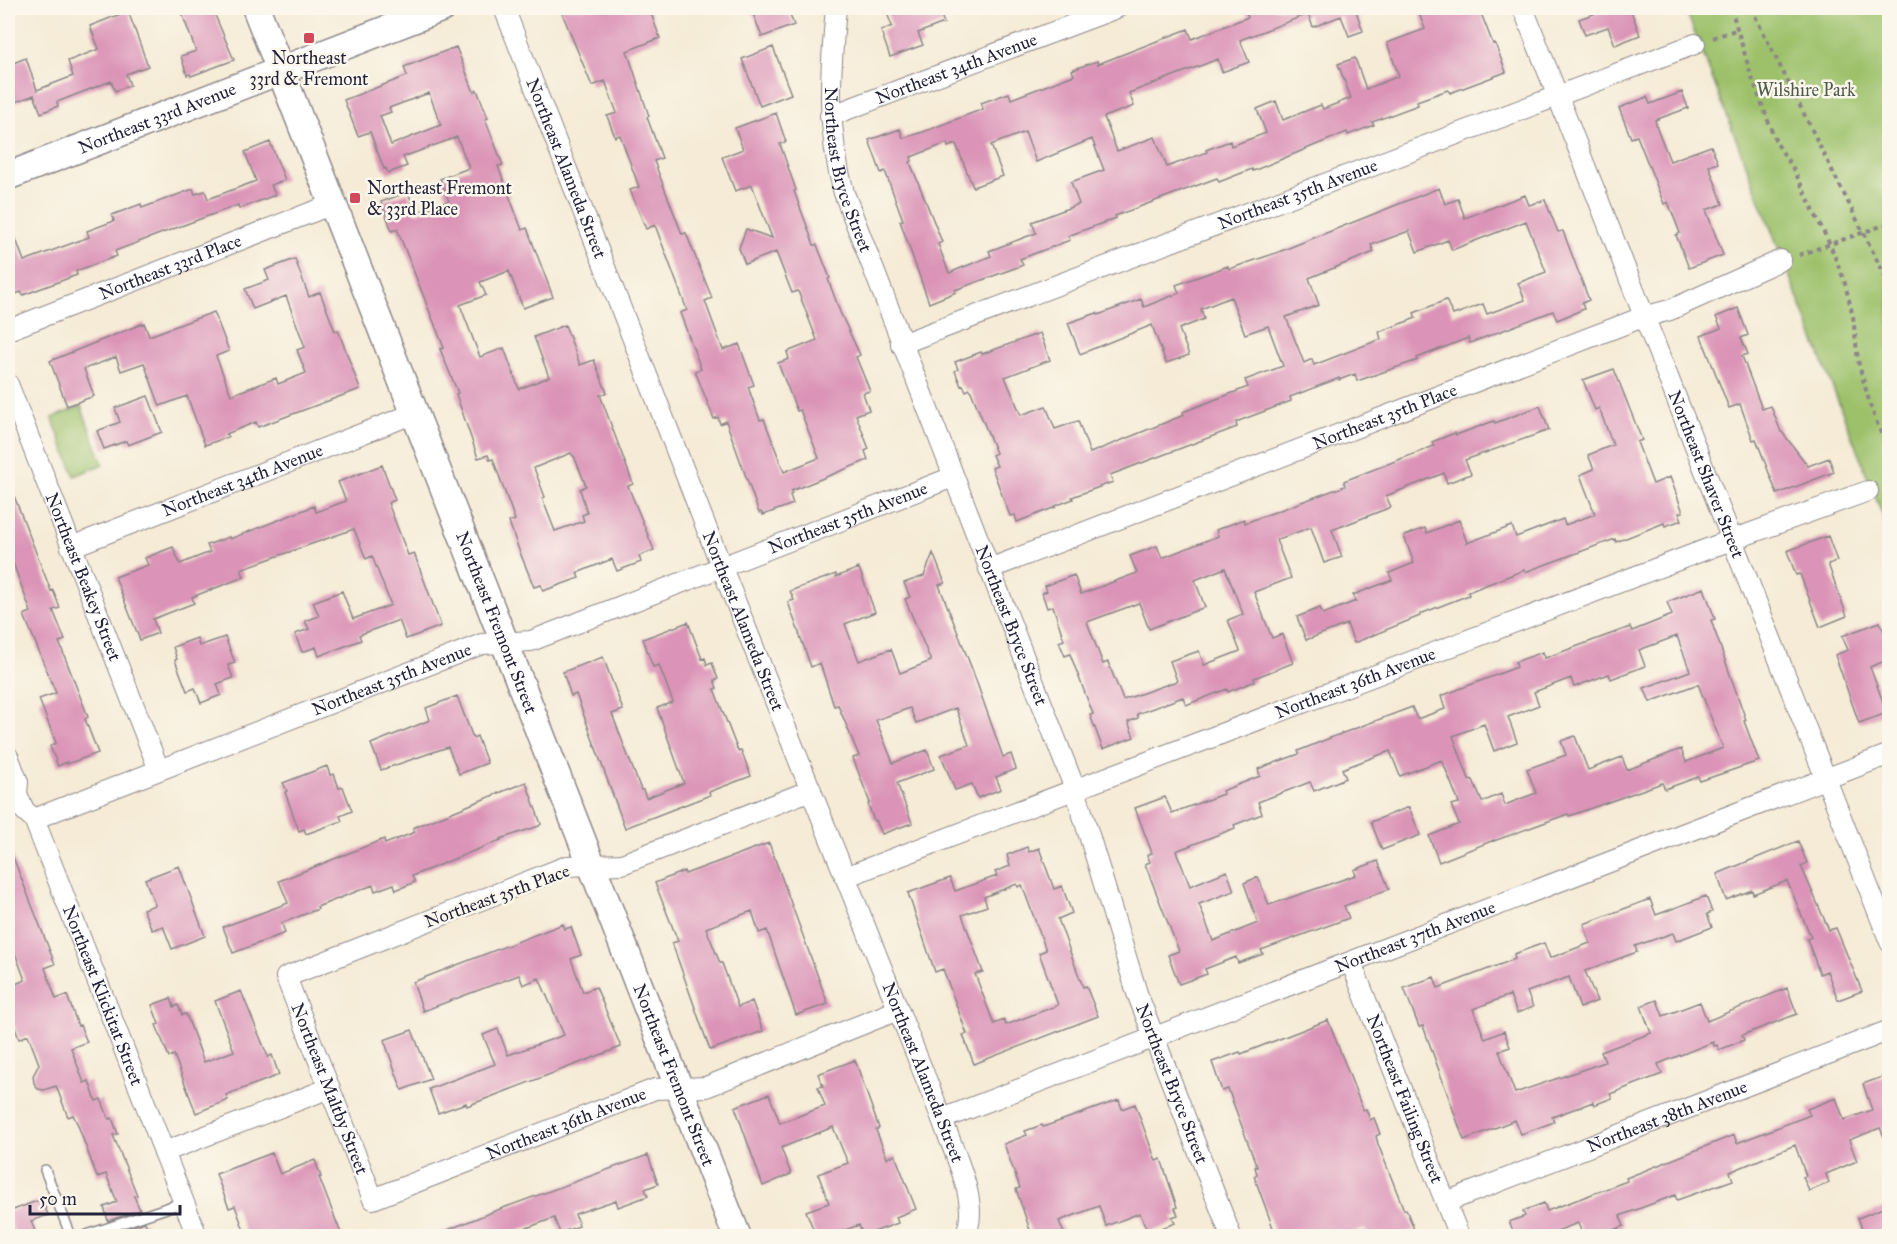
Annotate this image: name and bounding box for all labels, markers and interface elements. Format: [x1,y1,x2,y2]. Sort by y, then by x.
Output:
street label: Northeast 34th Avenue [873,28,1040,109]
marker: Northeast 33rd & Fremont [302,31,316,45]
place label: Northeast 33rd & Fremont [250,47,369,90]
street label: Northeast Alameda Street [521,75,612,262]
street label: Northeast 33rd Avenue [75,78,239,159]
park label: Wilshire Park [1757,79,1856,101]
street label: Northeast Bryce Street [820,87,877,256]
street label: Northeast 35th Avenue [1215,154,1381,234]
place label: Northeast Fremont & 33rd Place [367,177,512,220]
marker: Northeast Fremont & 33rd Place [348,191,362,205]
street label: Northeast 33rd Place [96,230,245,305]
street label: Northeast 35th Place [1309,379,1460,454]
street label: Northeast Shaver Street [1663,387,1749,562]
street label: Northeast 34th Avenue [159,439,326,521]
street label: Northeast 35th Avenue [765,477,931,559]
street label: Northeast Beakey Street [41,489,126,665]
street label: Northeast Fremont Street [451,528,542,717]
street label: Northeast Alameda Street [698,528,789,715]
street label: Northeast Bryce Street [971,542,1053,709]
street label: Northeast 35th Avenue [309,638,474,720]
street label: Northeast 36th Avenue [1272,642,1439,723]
street label: Northeast 35th Place [421,860,573,932]
street label: Northeast 37th Avenue [1332,896,1499,978]
street label: Northeast Klickitat Street [58,902,148,1089]
street label: Northeast Alameda Street [878,979,969,1166]
street label: Northeast Fremont Street [628,981,720,1170]
street label: Northeast Maltby Street [286,1000,373,1178]
street label: Northeast Bryce Street [1131,1001,1213,1167]
street label: Northeast Failing Street [1362,1011,1448,1187]
street label: Northeast 38th Avenue [1584,1075,1750,1157]
street label: Northeast 36th Avenue [483,1082,649,1165]
scale bar [30,1178,180,1216]
text: 50 m [39,1188,77,1210]

